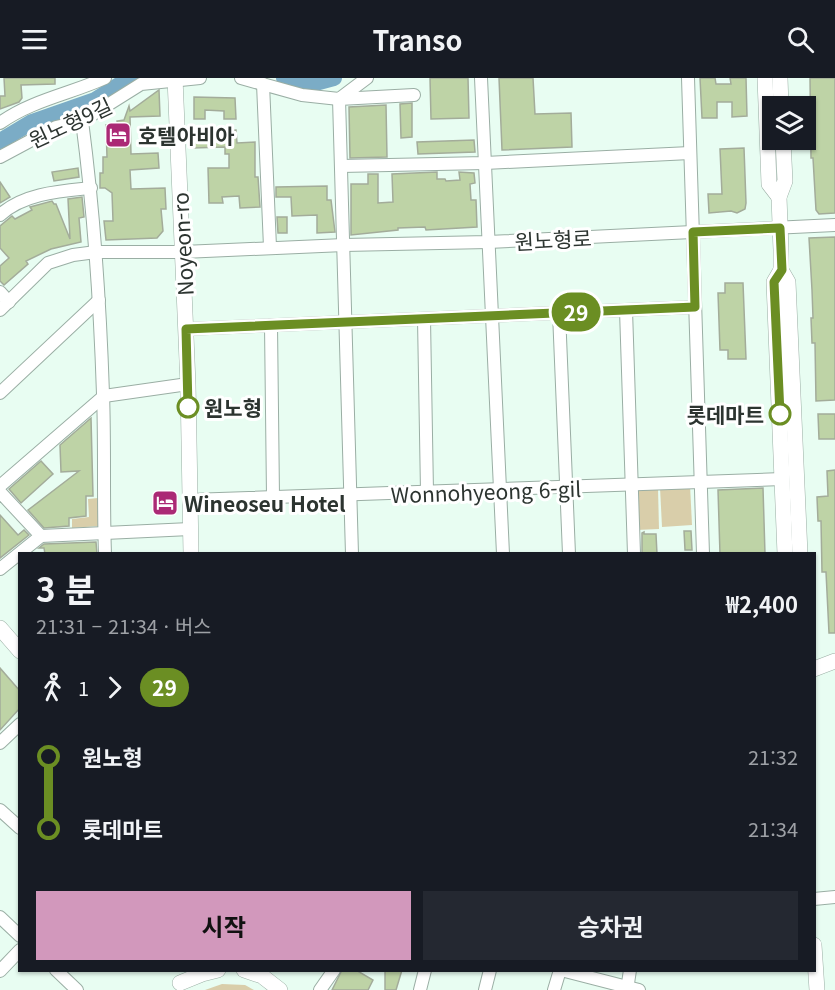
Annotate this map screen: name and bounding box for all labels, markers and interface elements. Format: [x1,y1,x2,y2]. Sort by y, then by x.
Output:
text: Transo [373,20,462,59]
icon: menu [18,23,51,56]
icon: search [784,23,817,56]
street label: 원노형9길 [23,90,117,154]
map controls [762,96,816,150]
button: layers [762,96,816,150]
hotel icon: 호텔아비아 [103,120,133,150]
place label: 호텔아비아 [138,120,235,150]
street label: Noyeon-ro [164,191,200,297]
street label: 원노형로 [514,222,592,256]
line badge: 29 [549,292,603,332]
text: 29 [564,297,588,327]
place label: 원노형 [204,392,262,422]
marker: 원노형 [177,396,199,418]
place label: 롯데마트 [687,399,764,429]
marker: 롯데마트 [769,403,791,425]
street label: Wonnohyeong 6-gil [390,473,582,509]
hotel icon: Wineoseu Hotel [150,488,180,518]
place label: Wineoseu Hotel [184,488,346,518]
text: 3 분 [36,564,95,612]
text: ₩2,400 [726,587,798,619]
text: 21:31 – 21:34 · 버스 [36,611,212,640]
icon: walk [36,671,69,704]
icon: forward [98,671,131,704]
text: 29 [152,672,177,702]
text: 1 [78,673,89,702]
text: 원노형 [82,740,143,772]
text: 21:32 [748,742,798,771]
text: 롯데마트 [82,812,163,844]
text: 21:34 [748,814,798,843]
button: 시작 [36,891,411,960]
button: 승차권 [423,891,798,960]

